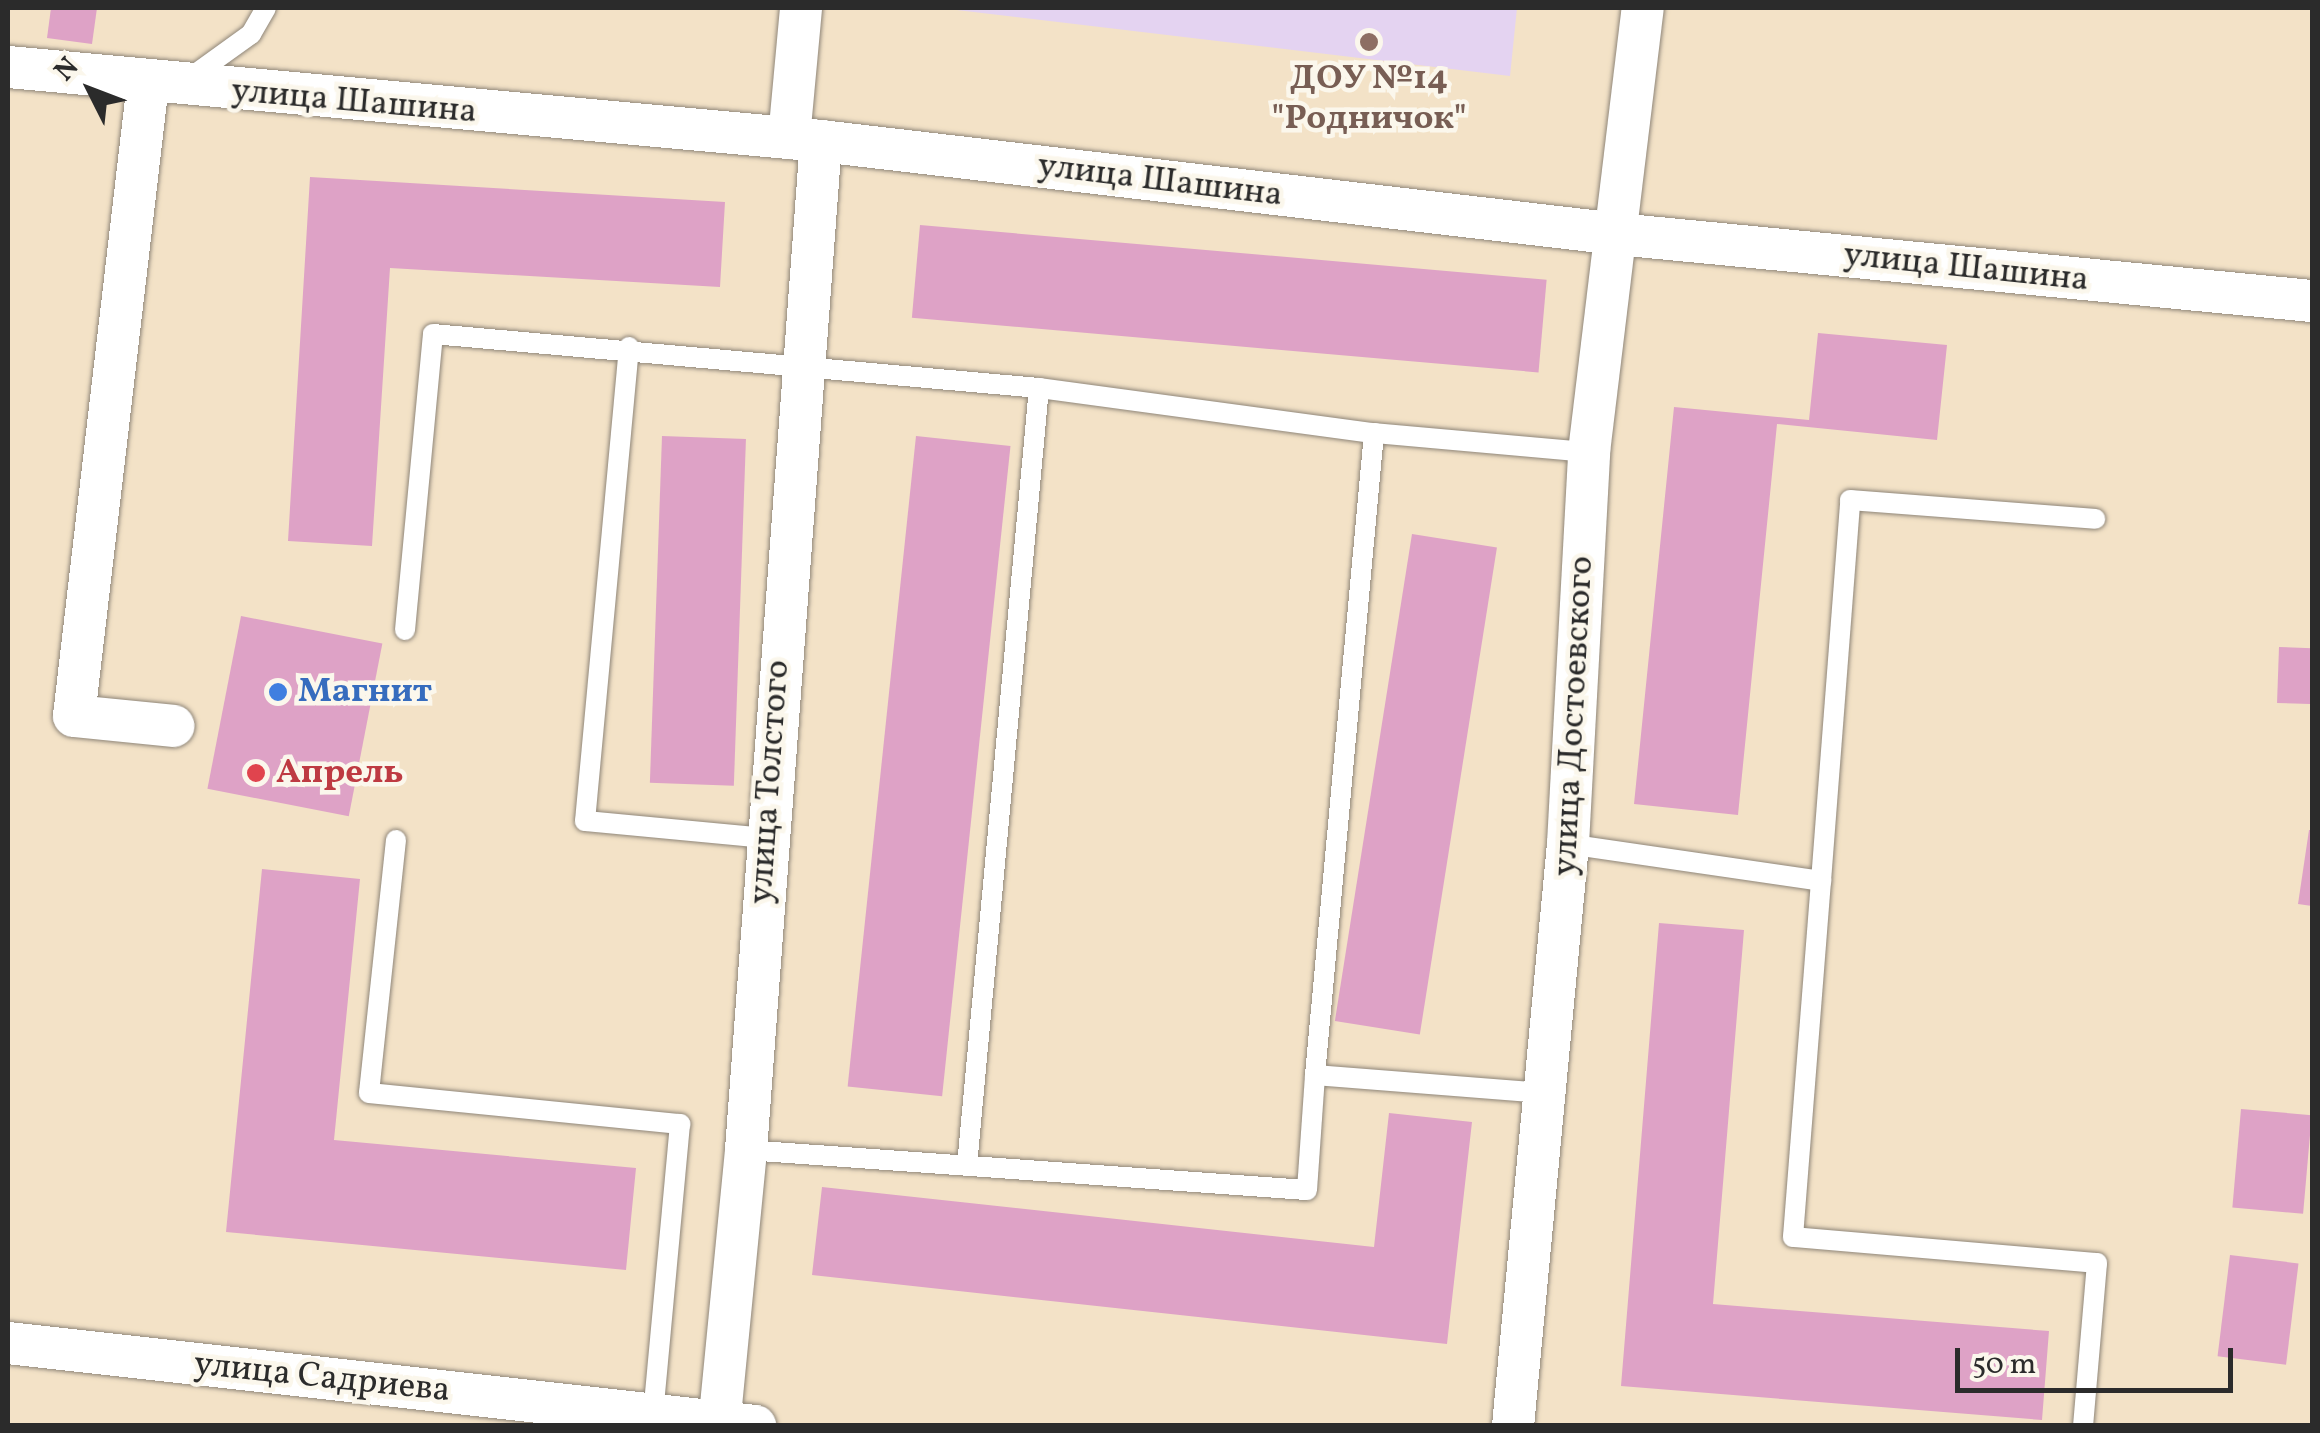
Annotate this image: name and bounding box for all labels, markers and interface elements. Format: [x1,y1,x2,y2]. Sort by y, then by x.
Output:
marker: ДОУ №14 "Родничок" [1358,31,1380,53]
north arrow [40,40,140,140]
text: N [46,49,89,90]
place label: ДОУ №14 "Родничок" [1271,58,1467,140]
street label: улица Шашина [229,70,479,134]
street label: улица Шашина [1035,145,1285,217]
street label: улица Шашина [1841,234,2091,302]
street label: улица Достоевского [1545,555,1603,877]
street label: улица Толстого [740,658,800,906]
place label: Магнит [298,671,432,713]
marker: Магнит [267,681,289,703]
place label: Апрель [276,752,404,794]
marker: Апрель [245,762,267,784]
scale bar [1960,1328,2238,1390]
street label: улица Садриева [192,1344,452,1412]
text: 50 m [1972,1344,2036,1386]

